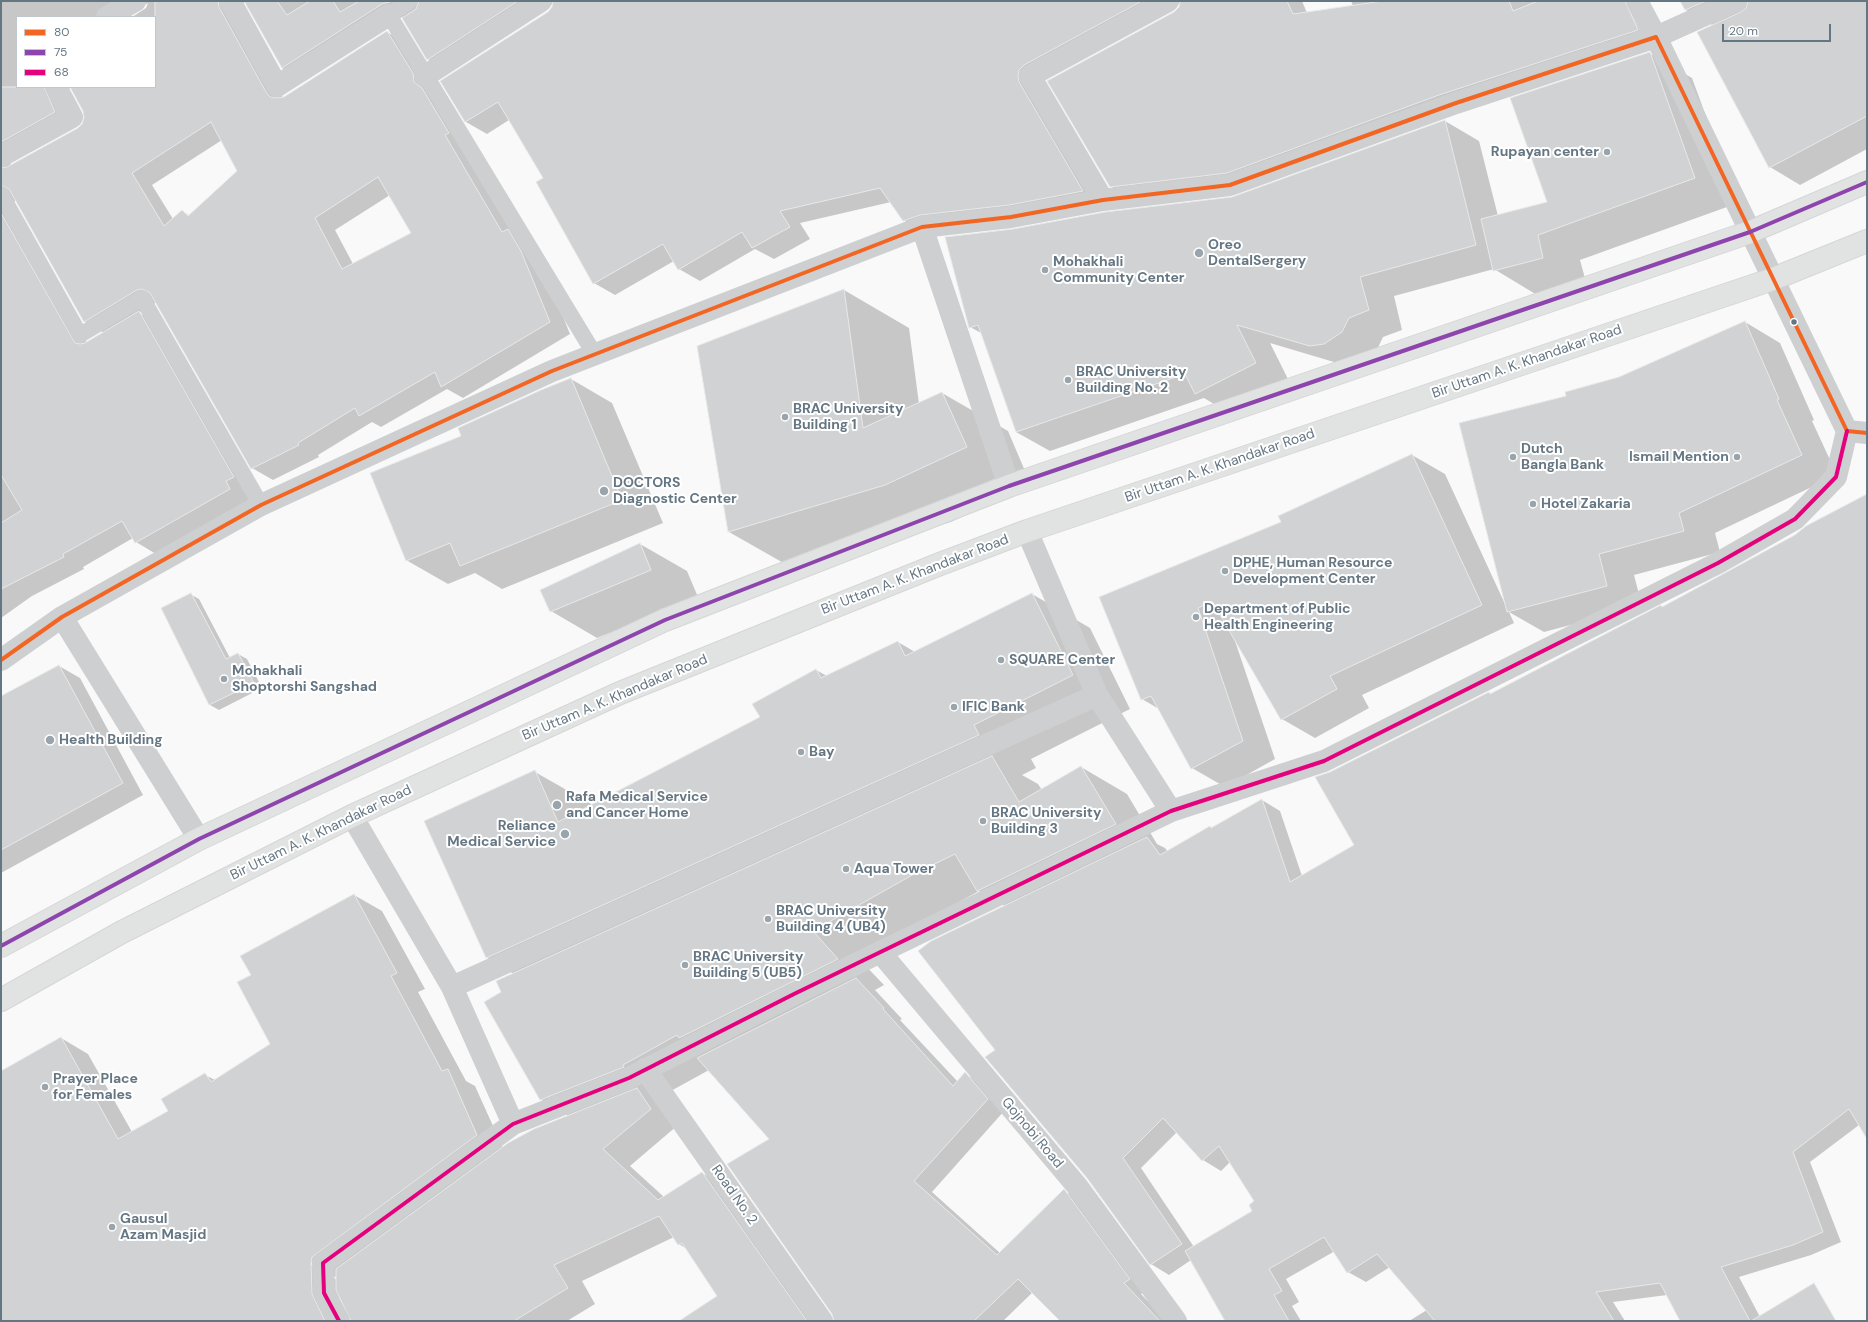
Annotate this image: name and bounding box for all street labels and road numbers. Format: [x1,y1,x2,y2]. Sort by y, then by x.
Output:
street label: Bir Uttam A. K. Khandakar Road [1430,322,1624,402]
street label: Bir Uttam A. K. Khandakar Road [1123,426,1317,506]
street label: Bir Uttam A. K. Khandakar Road [819,531,1011,619]
street label: Bir Uttam A. K. Khandakar Road [520,651,710,745]
street label: Bir Uttam A. K. Khandakar Road [228,782,414,884]
street label: Gojnobi Road [998,1094,1066,1172]
street label: Road No. 2 [707,1162,761,1228]

